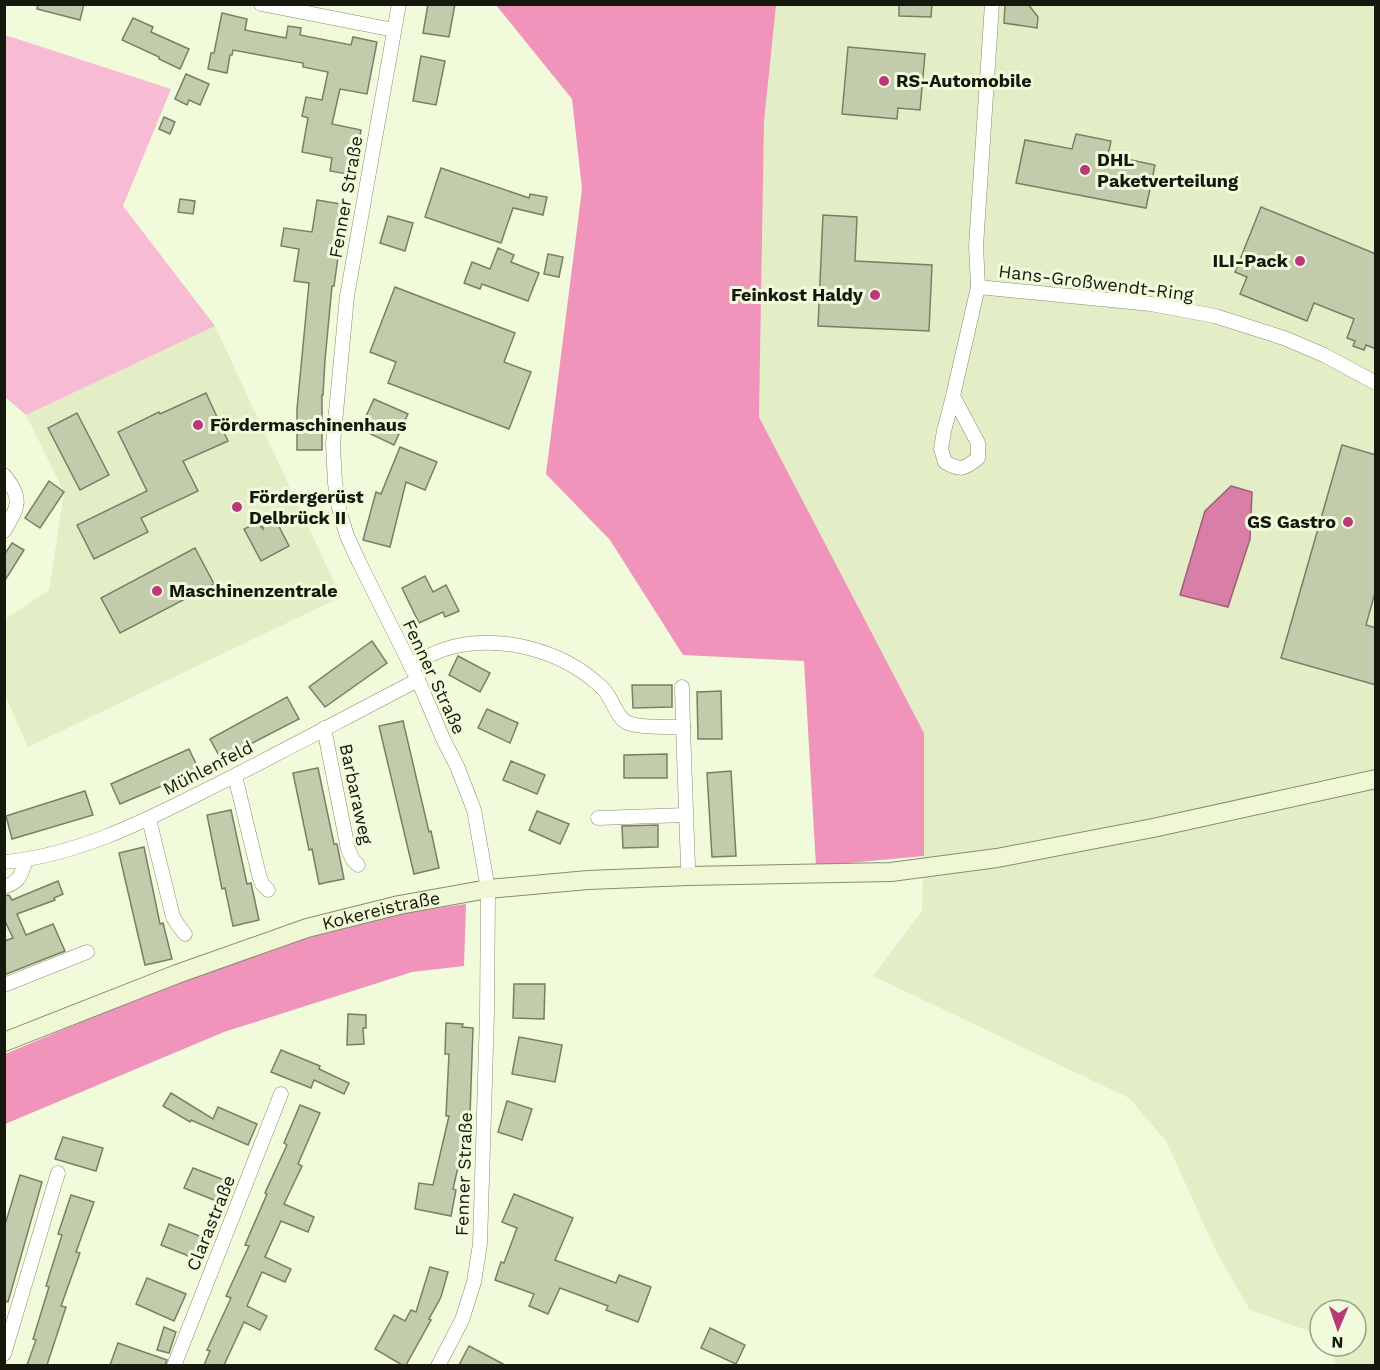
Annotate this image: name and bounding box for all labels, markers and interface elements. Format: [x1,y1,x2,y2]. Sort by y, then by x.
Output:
place label: RS-Automobile [896,70,1032,91]
marker: RS-Automobile [877,74,891,88]
street label: Fenner Straße [324,134,367,260]
place label: DHL Paketverteilung [1097,149,1239,191]
marker: DHL Paketverteilung [1078,163,1092,177]
place label: ILI-Pack [1212,250,1289,271]
marker: ILI-Pack [1293,254,1307,268]
street label: Hans-Großwendt-Ring [997,260,1195,305]
place label: Feinkost Haldy [731,284,864,305]
marker: Feinkost Haldy [868,288,882,302]
place label: Fördermaschinenhaus [210,414,407,435]
marker: Fördermaschinenhaus [191,418,205,432]
place label: Fördergerüst Delbrück II [249,486,364,528]
marker: Fördergerüst Delbrück II [230,500,244,514]
place label: GS Gastro [1247,511,1336,532]
marker: GS Gastro [1341,515,1355,529]
place label: Maschinenzentrale [169,580,338,601]
marker: Maschinenzentrale [150,584,164,598]
street label: Fenner Straße [399,616,470,737]
street label: Mühlenfeld [159,736,256,799]
street label: Barbaraweg [336,742,378,847]
street label: Kokereistraße [320,887,442,934]
street label: Fenner Straße [451,1112,476,1236]
street label: Clarastraße [182,1172,239,1274]
north arrow [1308,1298,1368,1358]
text: N [1331,1333,1344,1352]

